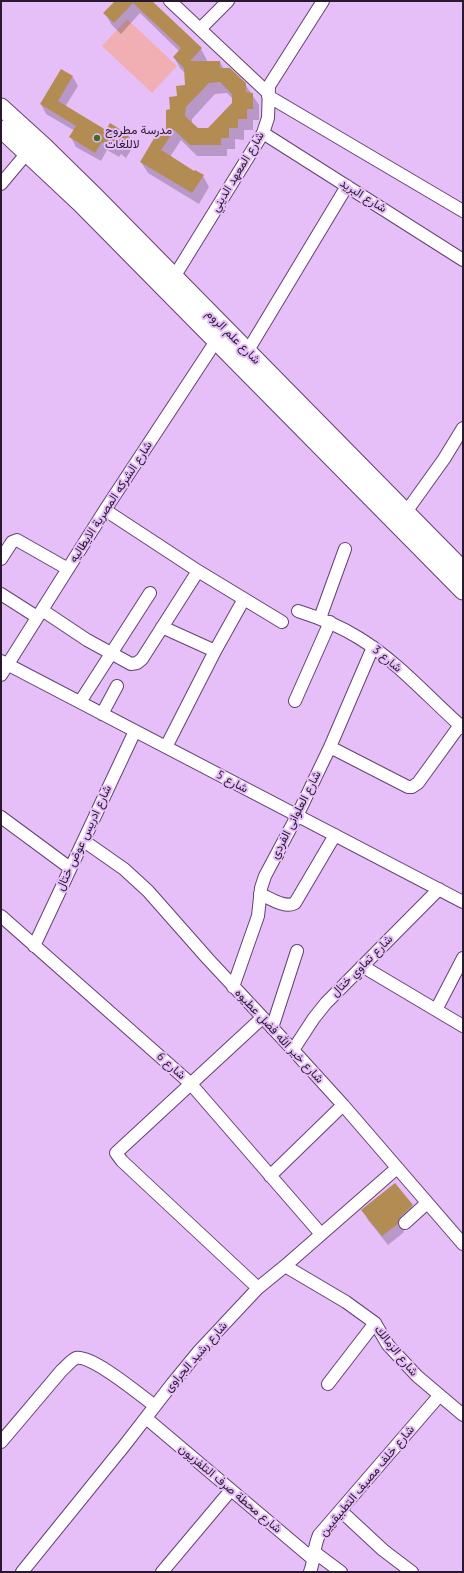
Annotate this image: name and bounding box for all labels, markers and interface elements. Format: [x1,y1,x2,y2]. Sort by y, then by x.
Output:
place label: مدرسة مطروح لاللغات [105,124,172,152]
street label: شارع المعهد الديني [208,129,268,215]
marker: مدرسة مطروح لاللغات [92,133,102,143]
street label: شارع البريد [337,176,389,216]
street label: شارع علم الروم [203,307,263,367]
street label: شارع الشركه المصرية الايطاليه [66,439,156,565]
street label: شارع 3 [369,643,405,675]
street label: شارع 5 [214,768,250,796]
street label: شارع العلوانى الفردي [268,769,324,861]
street label: شارع ادريس عوض ختال [53,783,115,893]
street label: شارع تماوي ختال [328,932,396,1000]
street label: شارع خير الله فضل عطيوه [232,986,326,1086]
street label: شارع 6 [154,1049,188,1083]
street label: شارع رشيد الجراوى [161,1319,231,1395]
street label: شارع الزمالك [371,1323,421,1379]
street label: شارع خلف مصيف التطبيقيين [316,1423,418,1539]
street label: شارع محطة صرف التلفزيون [176,1442,284,1536]

